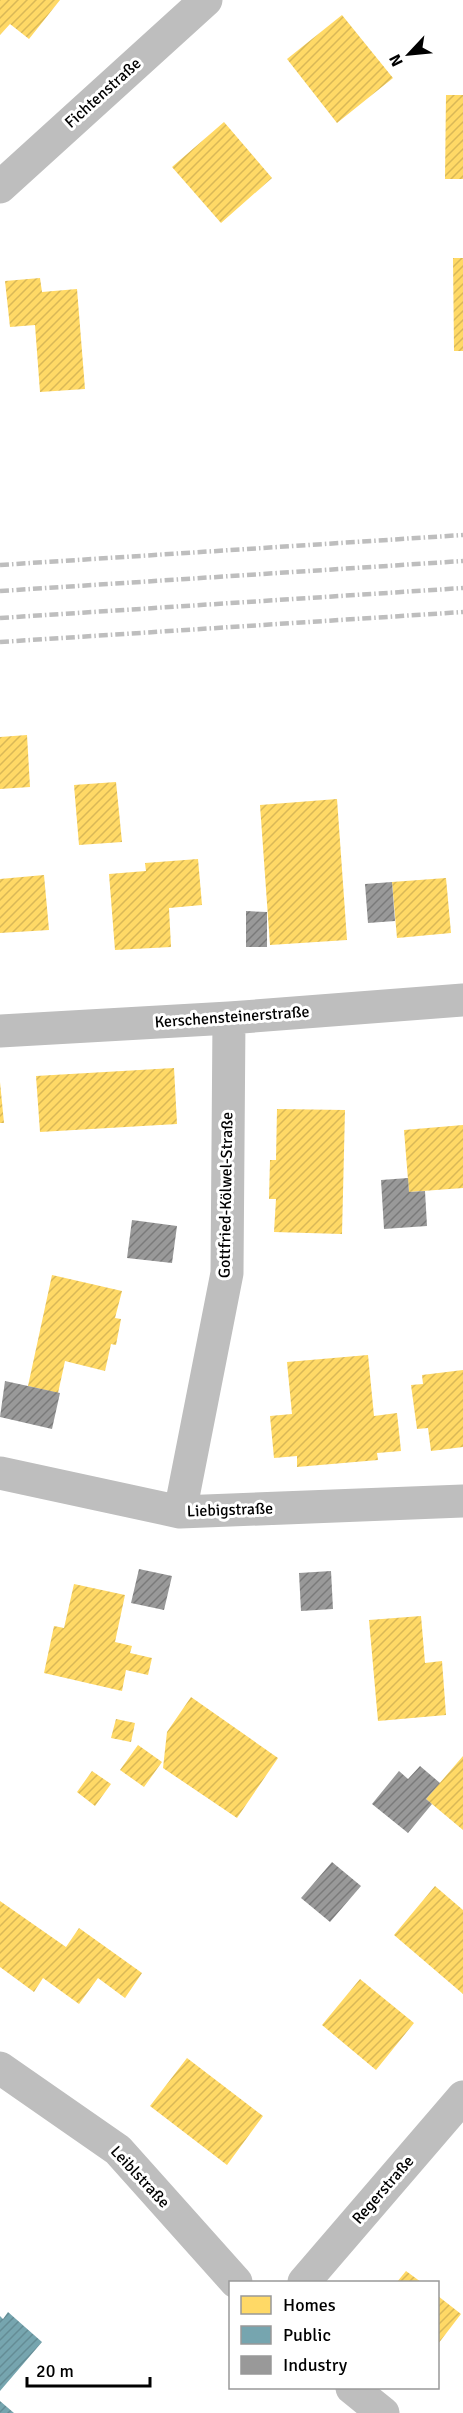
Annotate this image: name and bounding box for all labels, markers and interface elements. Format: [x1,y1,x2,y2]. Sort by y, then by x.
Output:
north arrow [379,24,439,84]
text: N [385,51,408,70]
street label: Fichtenstraße [61,54,145,132]
street label: Kerschensteinerstraße [154,1002,310,1032]
street label: Gottfried-Kölwel-Straße [215,1112,237,1278]
street label: Liebigstraße [187,1499,273,1521]
street label: Leiblstraße [106,2142,174,2212]
street label: Regerstraße [348,2152,418,2228]
legend [229,2281,439,2389]
text: Homes [283,2294,336,2316]
text: Public [283,2324,331,2346]
scale bar [27,2350,150,2388]
text: Industry [283,2354,348,2376]
text: 20 m [36,2360,74,2382]

